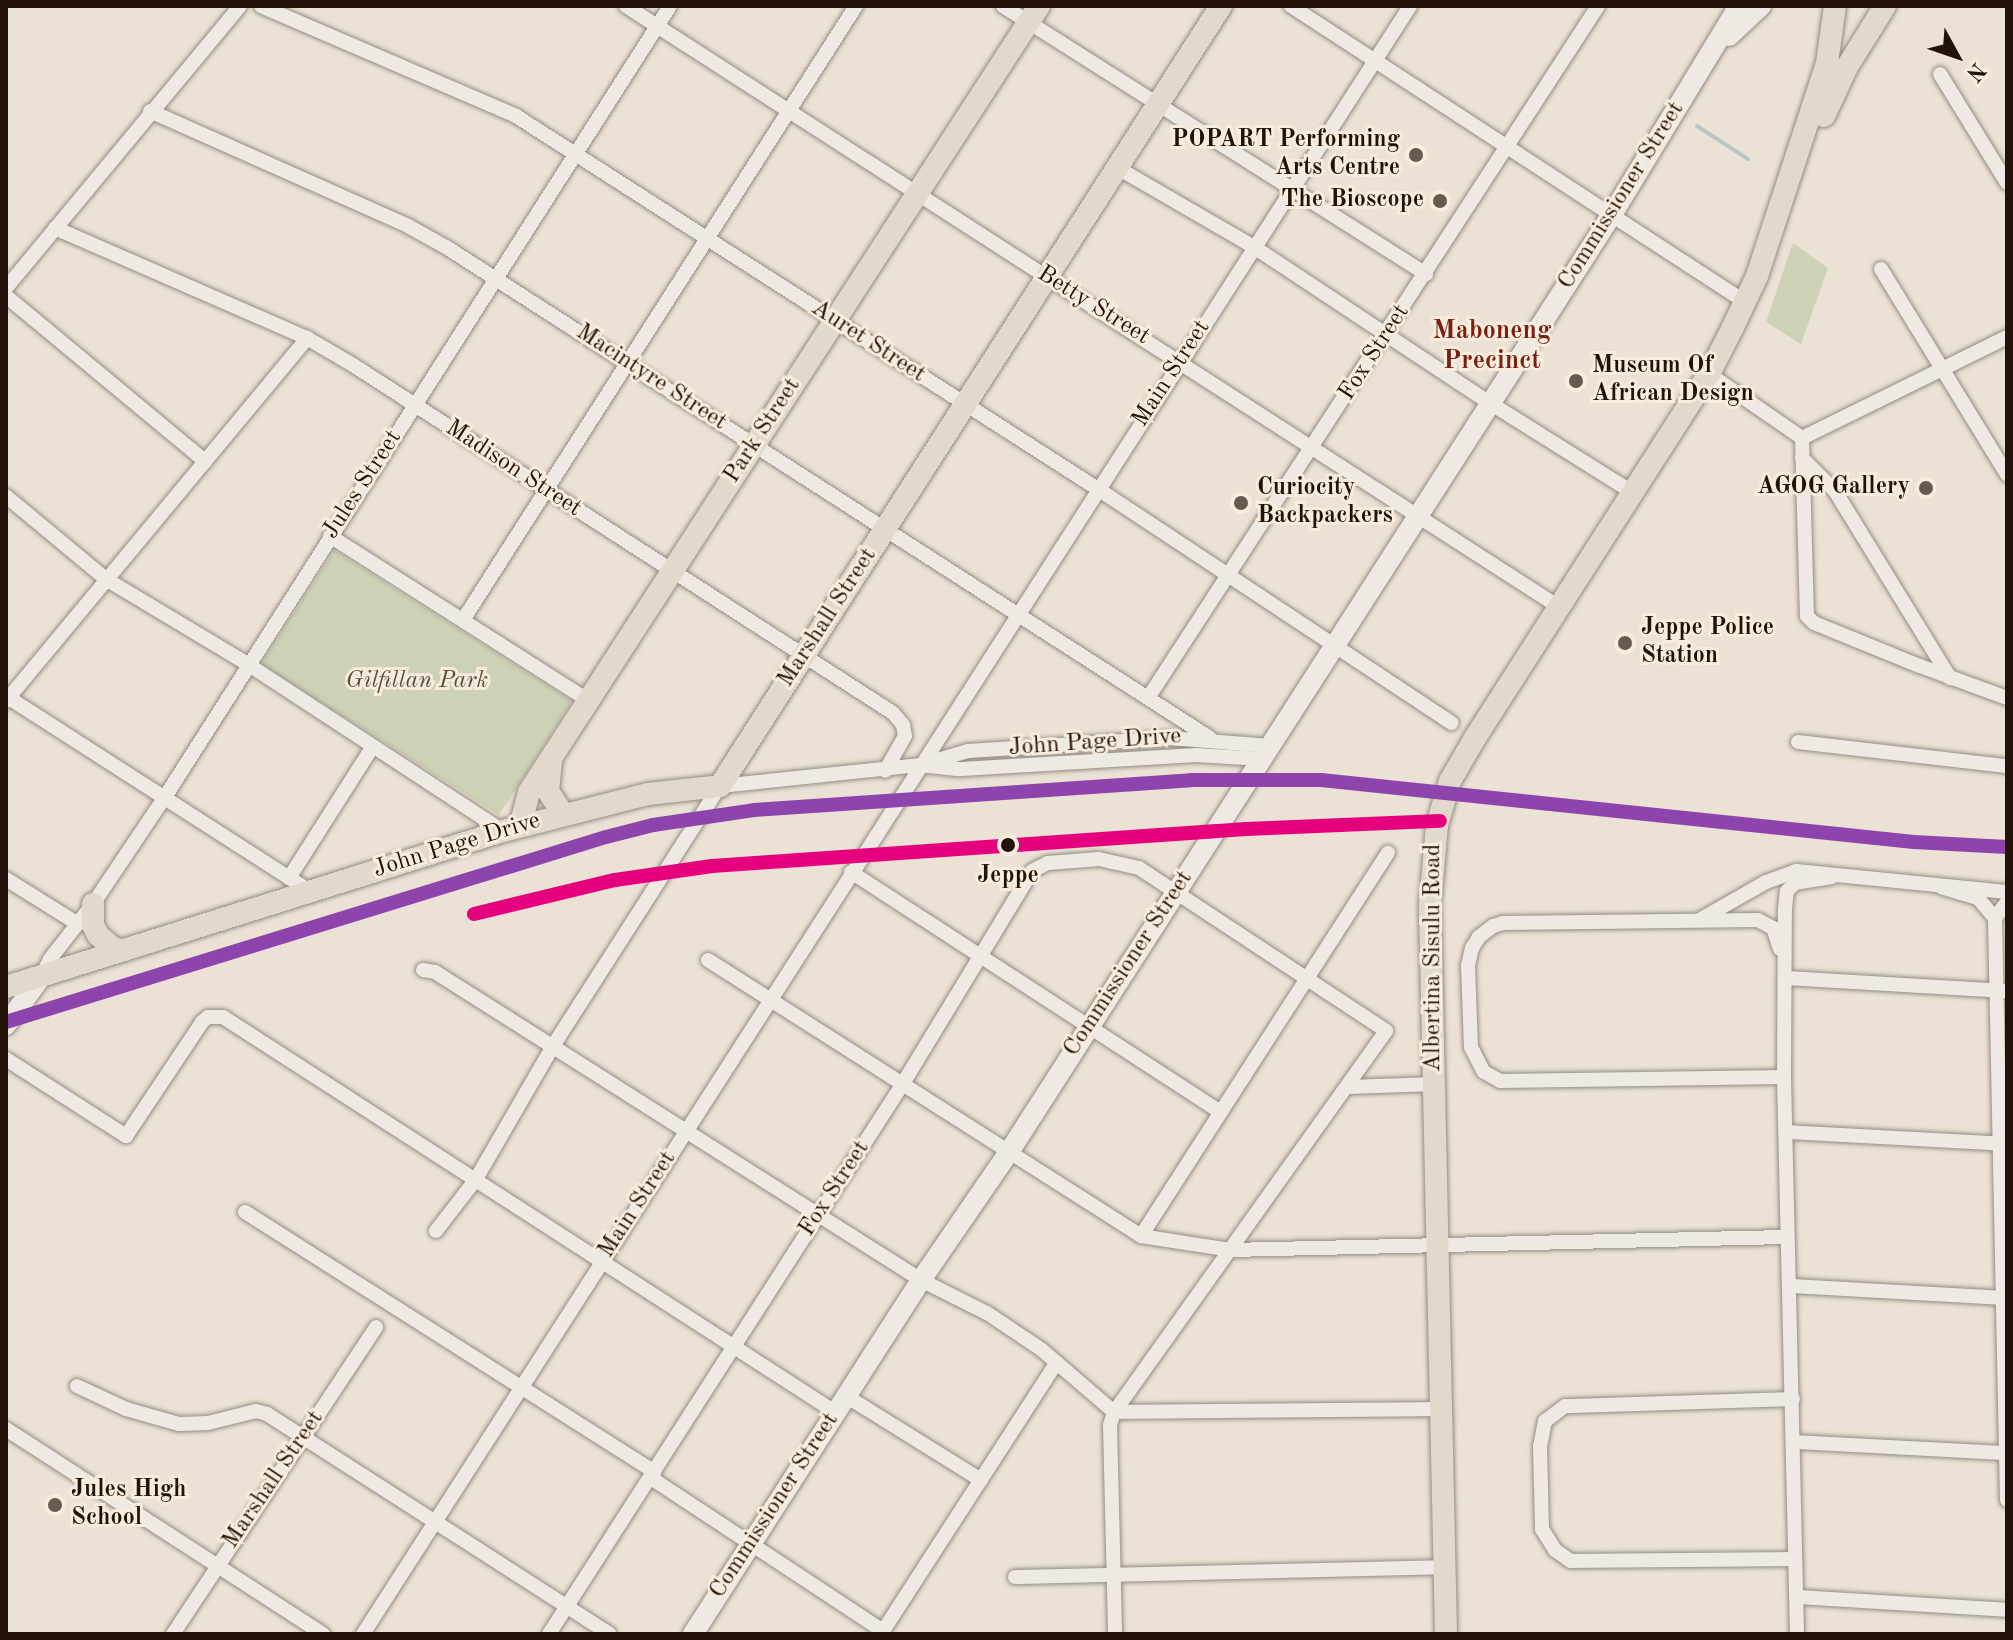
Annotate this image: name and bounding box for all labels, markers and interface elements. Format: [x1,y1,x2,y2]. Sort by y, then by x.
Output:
north arrow [1917,16,1997,96]
text: N [1962,58,1989,85]
street label: Commissioner Street [1553,97,1691,295]
place label: POPART Performing Arts Centre [1171,127,1400,183]
marker: POPART Performing Arts Centre [1407,146,1425,164]
place label: The Bioscope [1281,187,1424,215]
marker: The Bioscope [1431,192,1449,210]
street label: Betty Street [1031,260,1155,352]
street label: Auret Street [805,294,931,390]
street label: Fox Street [1333,300,1417,406]
street label: Main Street [1127,315,1217,433]
district label: Maboneng Precinct [1433,316,1551,378]
street label: Macintyre Street [570,318,732,438]
place label: Museum Of African Design [1592,353,1754,409]
marker: Museum Of African Design [1567,372,1585,390]
street label: Park Street [718,373,808,489]
street label: Madison Street [439,414,587,524]
street label: Jules Street [317,425,409,545]
place label: AGOG Gallery [1757,474,1910,502]
place label: Curiocity Backpackers [1257,475,1393,531]
marker: AGOG Gallery [1917,479,1935,497]
marker: Curiocity Backpackers [1232,494,1250,512]
street label: Marshall Street [772,543,884,693]
place label: Jeppe Police Station [1641,615,1774,671]
marker: Jeppe Police Station [1616,634,1634,652]
park label: Gilfillan Park [346,668,488,696]
street label: John Page Drive [1008,723,1182,763]
street label: John Page Drive [370,807,544,885]
marker: Jeppe [994,831,1022,859]
street label: Albertina Sisulu Road [1420,844,1448,1072]
place label: Jeppe [977,863,1039,891]
street label: Commissioner Street [1058,866,1200,1062]
street label: Fox Street [793,1136,877,1242]
street label: Main Street [593,1146,683,1264]
street label: Marshall Street [217,1405,331,1555]
street label: Commissioner Street [704,1408,846,1604]
place label: Jules High School [71,1477,187,1533]
marker: Jules High School [46,1496,64,1514]

